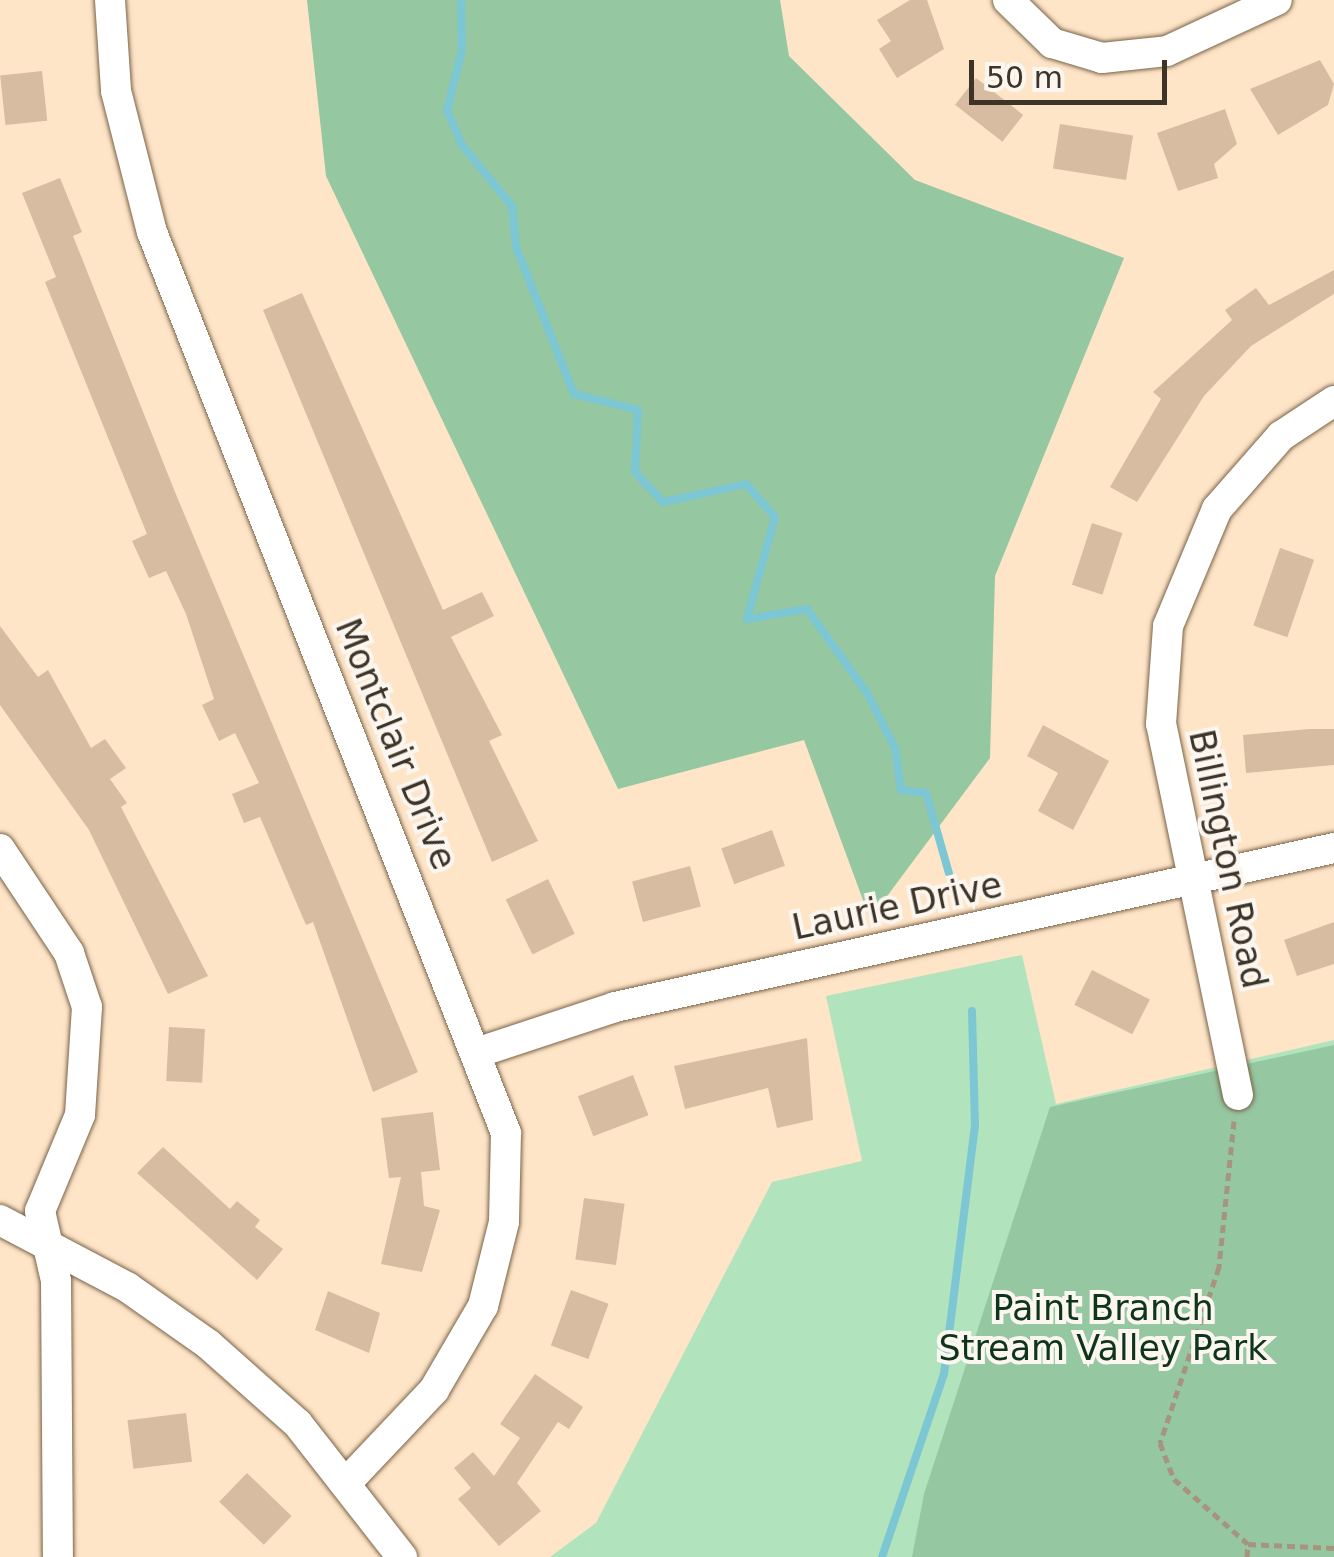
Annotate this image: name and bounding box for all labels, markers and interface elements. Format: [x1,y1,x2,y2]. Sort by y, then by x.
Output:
scale bar [974,40,1172,102]
text: 50 m [986,60,1063,95]
street label: Montclair Drive [327,613,465,875]
street label: Billington Road [1180,726,1276,992]
street label: Laurie Drive [788,863,1006,949]
park label: Paint Branch Stream Valley Park [939,1287,1267,1369]

